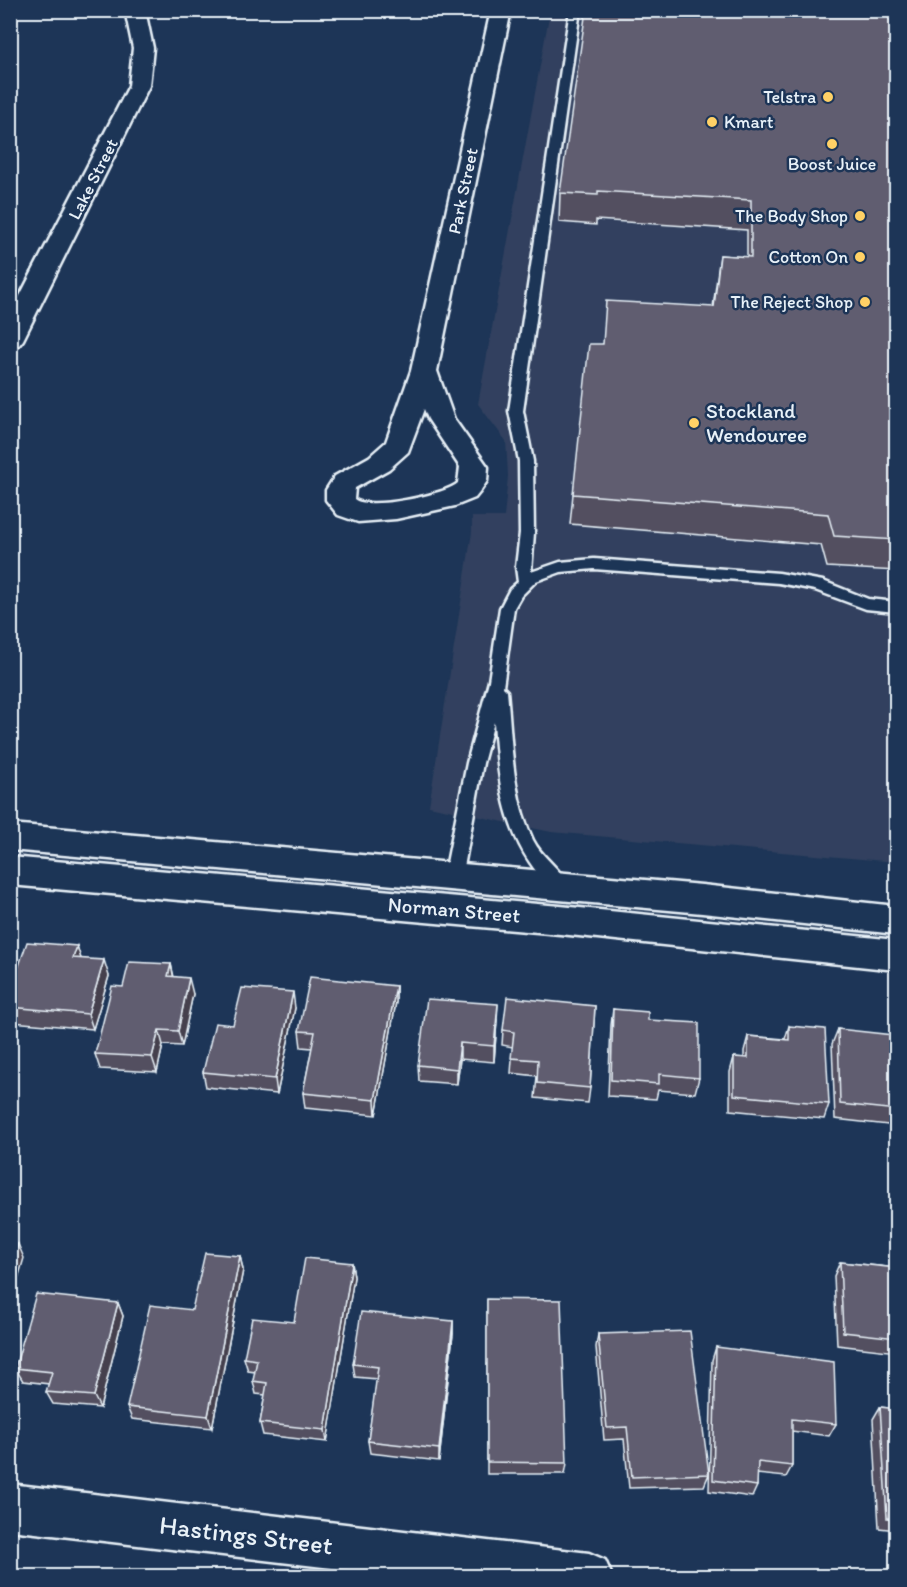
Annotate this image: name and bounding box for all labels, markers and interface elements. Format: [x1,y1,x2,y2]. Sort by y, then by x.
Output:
place label: Telstra [763,86,816,108]
marker: Telstra [821,90,835,104]
place label: Kmart [724,111,774,133]
marker: Kmart [705,115,719,129]
street label: Lake Street [63,134,123,223]
marker: Boost Juice [825,137,839,151]
street label: Park Street [443,146,483,236]
place label: Boost Juice [788,153,876,175]
place label: The Body Shop [735,205,848,227]
marker: The Body Shop [853,209,867,223]
place label: Cotton On [768,246,848,268]
marker: Cotton On [853,250,867,264]
place label: The Reject Shop [730,291,853,313]
marker: The Reject Shop [858,295,872,309]
place label: Stockland Wendouree [706,398,807,447]
marker: Stockland Wendouree [687,416,701,430]
street label: Norman Street [387,891,521,928]
street label: Hastings Street [158,1509,335,1562]

